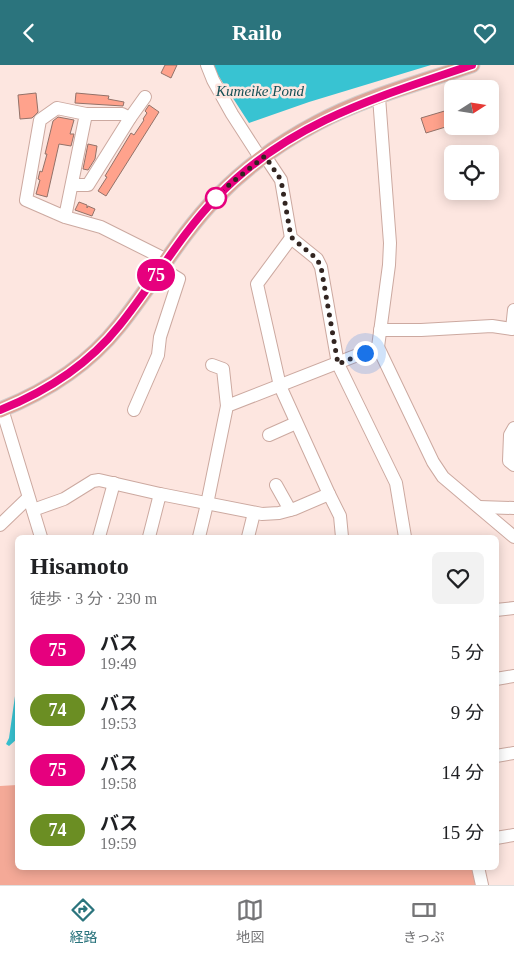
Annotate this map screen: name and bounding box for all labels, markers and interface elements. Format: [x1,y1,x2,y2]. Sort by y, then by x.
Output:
icon: back [15,19,43,47]
icon: heart [471,19,499,47]
text: Railo [232,20,282,45]
north arrow [444,80,499,135]
map controls [444,80,499,200]
water label: Kumeike Pond [215,83,304,99]
button: locate [444,145,499,200]
unlabelled marker [205,187,227,209]
line badge: 75 [134,259,178,291]
text: 75 [147,265,165,285]
your location [353,341,378,366]
button: heart [432,552,484,604]
text: Hisamoto [30,553,129,579]
text: 徒歩 · 3 分 · 230 m [30,590,157,607]
text: バス [100,633,138,654]
text: 75 [49,640,67,660]
text: 5 分 [451,642,484,663]
text: 19:49 [100,655,136,672]
text: バス [100,693,138,714]
text: 74 [49,700,67,720]
text: 9 分 [451,702,484,723]
text: 19:53 [100,715,136,732]
text: バス [100,753,138,774]
text: 75 [49,760,67,780]
text: 14 分 [441,762,484,783]
text: 19:58 [100,775,136,792]
text: バス [100,813,138,834]
text: 74 [49,820,67,840]
text: 15 分 [441,822,484,843]
text: 19:59 [100,835,136,852]
tab: 経路 [69,896,97,946]
tab: 地図 [236,896,264,946]
tab: きっぷ [403,896,445,946]

